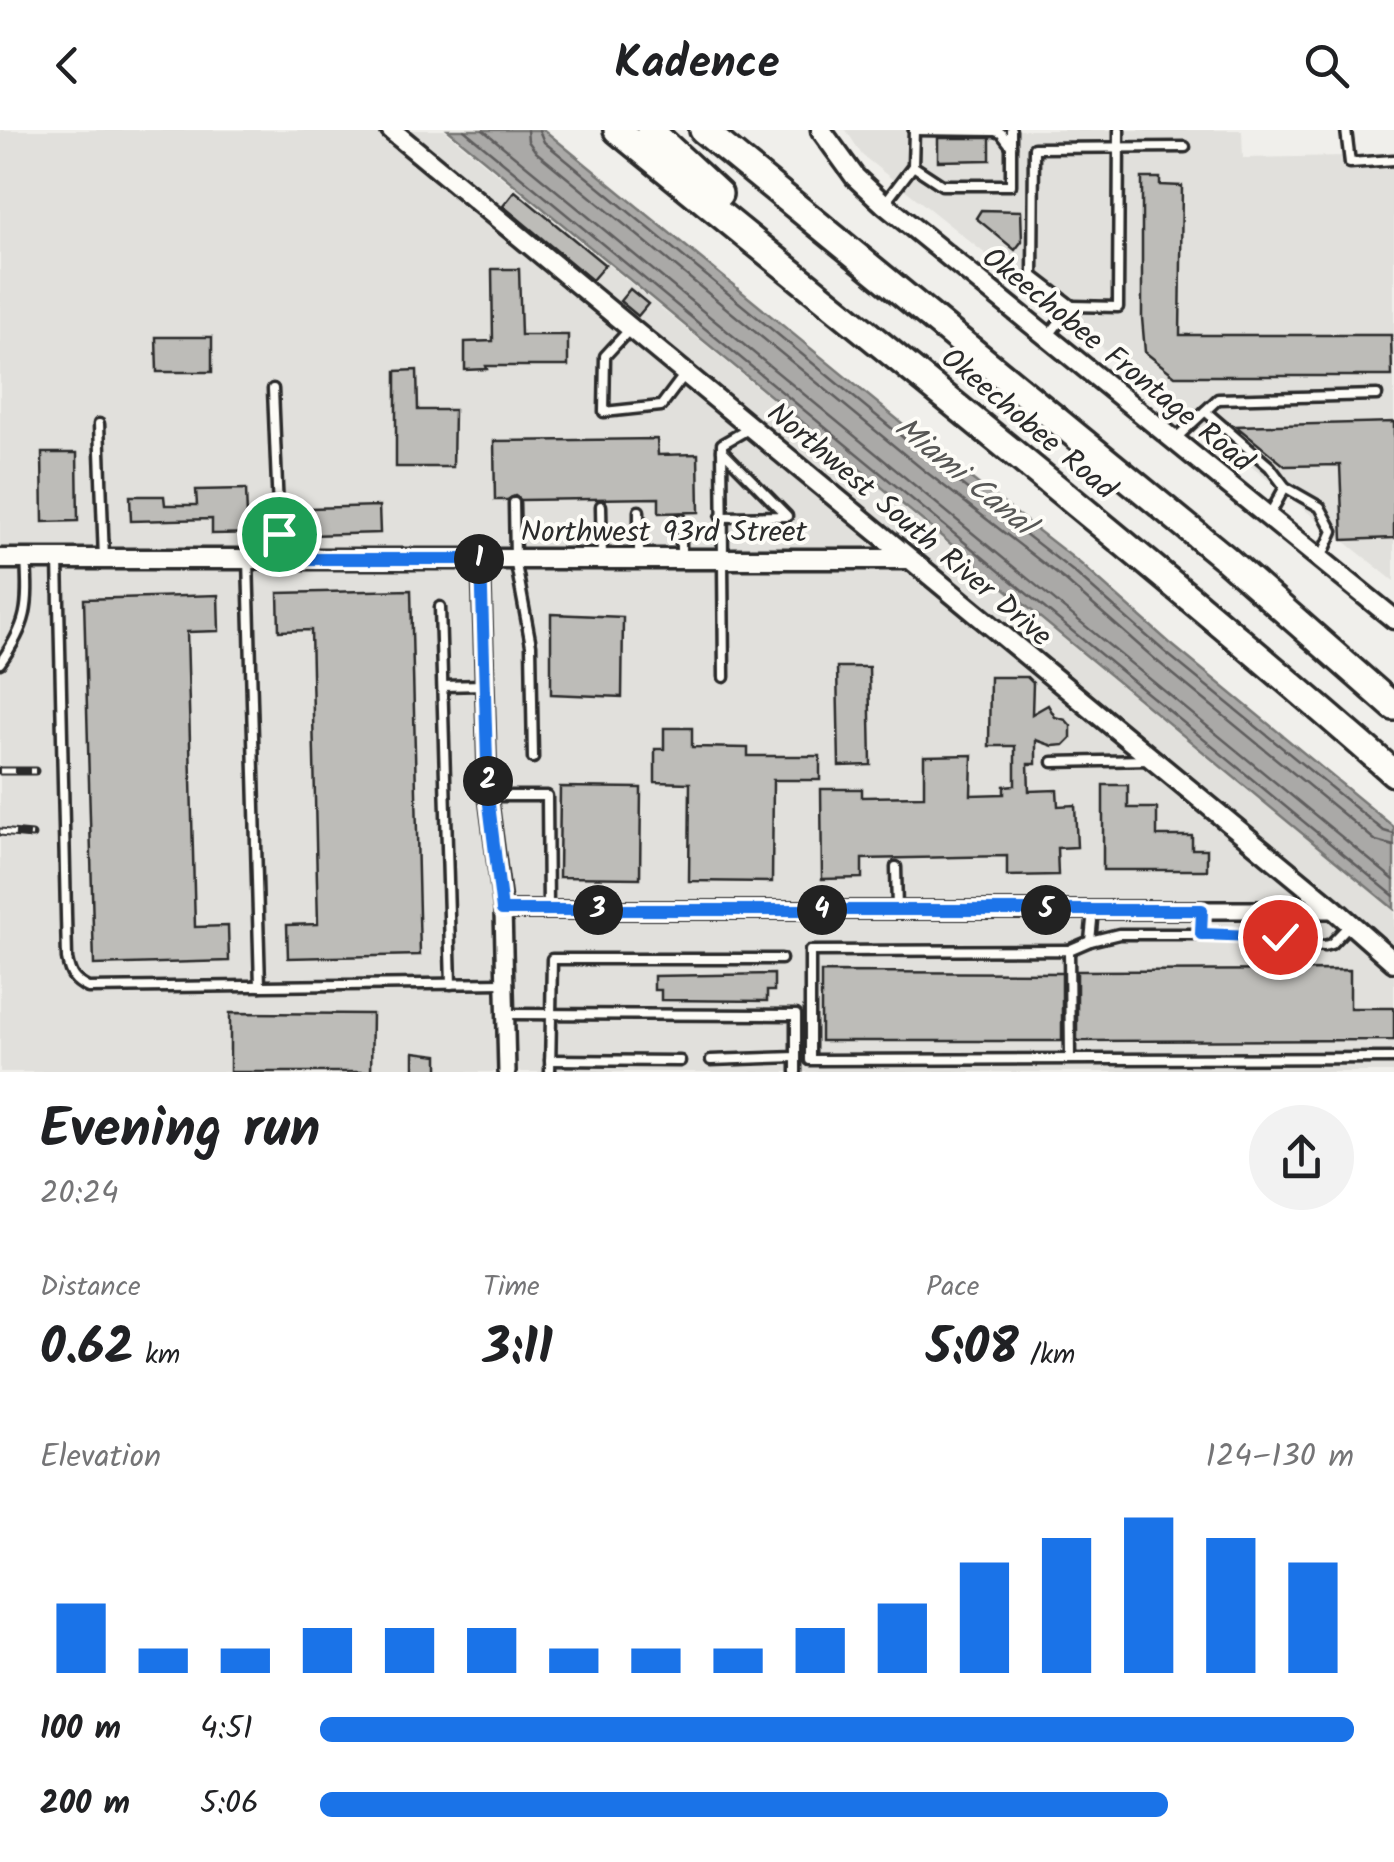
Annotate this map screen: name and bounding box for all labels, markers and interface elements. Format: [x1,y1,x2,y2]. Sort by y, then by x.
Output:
text: Kadence [614,29,780,101]
icon: back [40,38,95,93]
icon: search [1299,38,1354,93]
street label: Okeechobee Frontage Road [970,236,1264,486]
street label: Okeechobee Road [929,336,1127,513]
street label: Northwest South River Drive [755,391,1062,660]
water label: Miami Canal [882,404,1049,553]
pin [237,492,322,577]
icon: arrive [252,507,307,562]
street label: Northwest 93rd Street [521,509,808,557]
pin: 1 [454,534,504,584]
text: 1 [475,536,483,581]
pin: 2 [463,756,513,806]
text: 2 [480,758,496,803]
pin: 3 [573,885,623,935]
pin: 4 [797,885,847,935]
pin: 5 [1021,885,1071,935]
text: 3 [590,887,606,932]
text: 4 [814,887,830,932]
text: 5 [1039,887,1053,932]
pin [1238,895,1323,980]
icon: check [1253,910,1308,965]
text: Evening run [40,1088,320,1175]
button: share [1249,1105,1354,1210]
text: 20:24 [40,1169,119,1220]
text: Distance [40,1265,141,1310]
text: Time [483,1265,540,1310]
text: Pace [926,1265,979,1310]
text: 0.62 [40,1310,134,1390]
text: 3:11 [483,1310,553,1390]
text: 5:08 [926,1310,1019,1390]
text: km [134,1333,180,1378]
text: /km [1019,1333,1075,1378]
text: Elevation [40,1432,161,1483]
text: 124–130 m [1206,1432,1354,1483]
text: 100 m [40,1704,121,1755]
text: 4:51 [200,1704,253,1755]
text: 200 m [40,1779,130,1830]
text: 5:06 [200,1779,259,1830]

